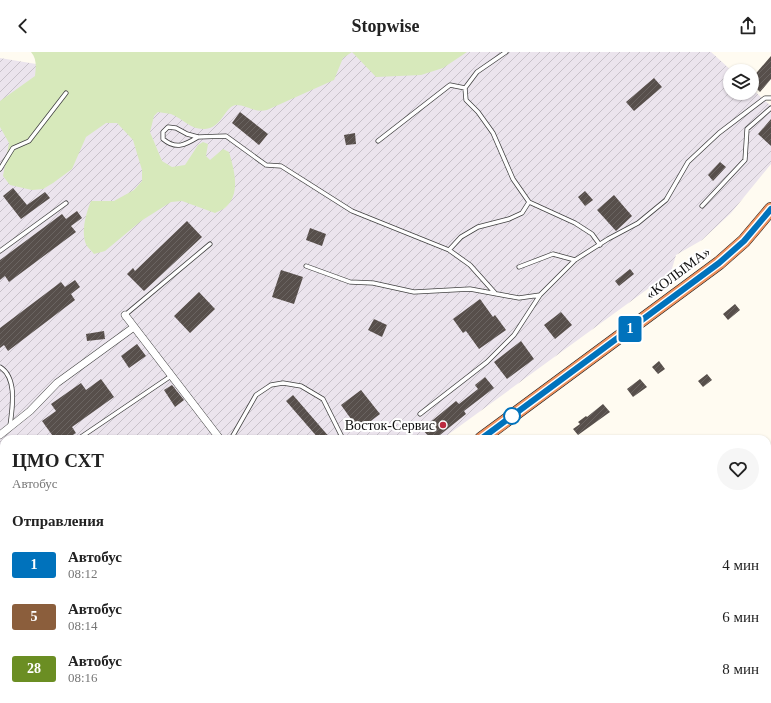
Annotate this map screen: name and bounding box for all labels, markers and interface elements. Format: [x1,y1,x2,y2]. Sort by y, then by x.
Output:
icon: back [12,15,34,37]
icon: share [737,15,759,37]
text: Stopwise [351,16,420,36]
map controls [723,64,759,100]
button: layers [723,64,759,100]
street label: «КОЛЫМА» [643,244,713,302]
line badge: 1 [617,316,643,342]
text: 1 [627,321,634,336]
unlabelled marker [503,407,521,425]
place label: Восток-Сервис [345,418,435,433]
marker: Восток-Сервис [438,420,448,430]
button: heart [717,448,759,490]
text: ЦМО СХТ [12,450,104,471]
text: Автобус [12,476,58,491]
text: Отправления [12,513,104,529]
text: Автобус [68,549,122,565]
text: 1 [31,557,38,572]
text: 4 мин [722,557,759,573]
text: 08:12 [68,566,98,581]
text: Автобус [68,601,122,617]
text: 5 [31,609,38,624]
text: 6 мин [722,609,759,625]
text: 08:14 [68,618,98,633]
text: Автобус [68,653,122,669]
text: 28 [27,661,41,676]
text: 8 мин [722,661,759,677]
text: 08:16 [68,670,98,685]

